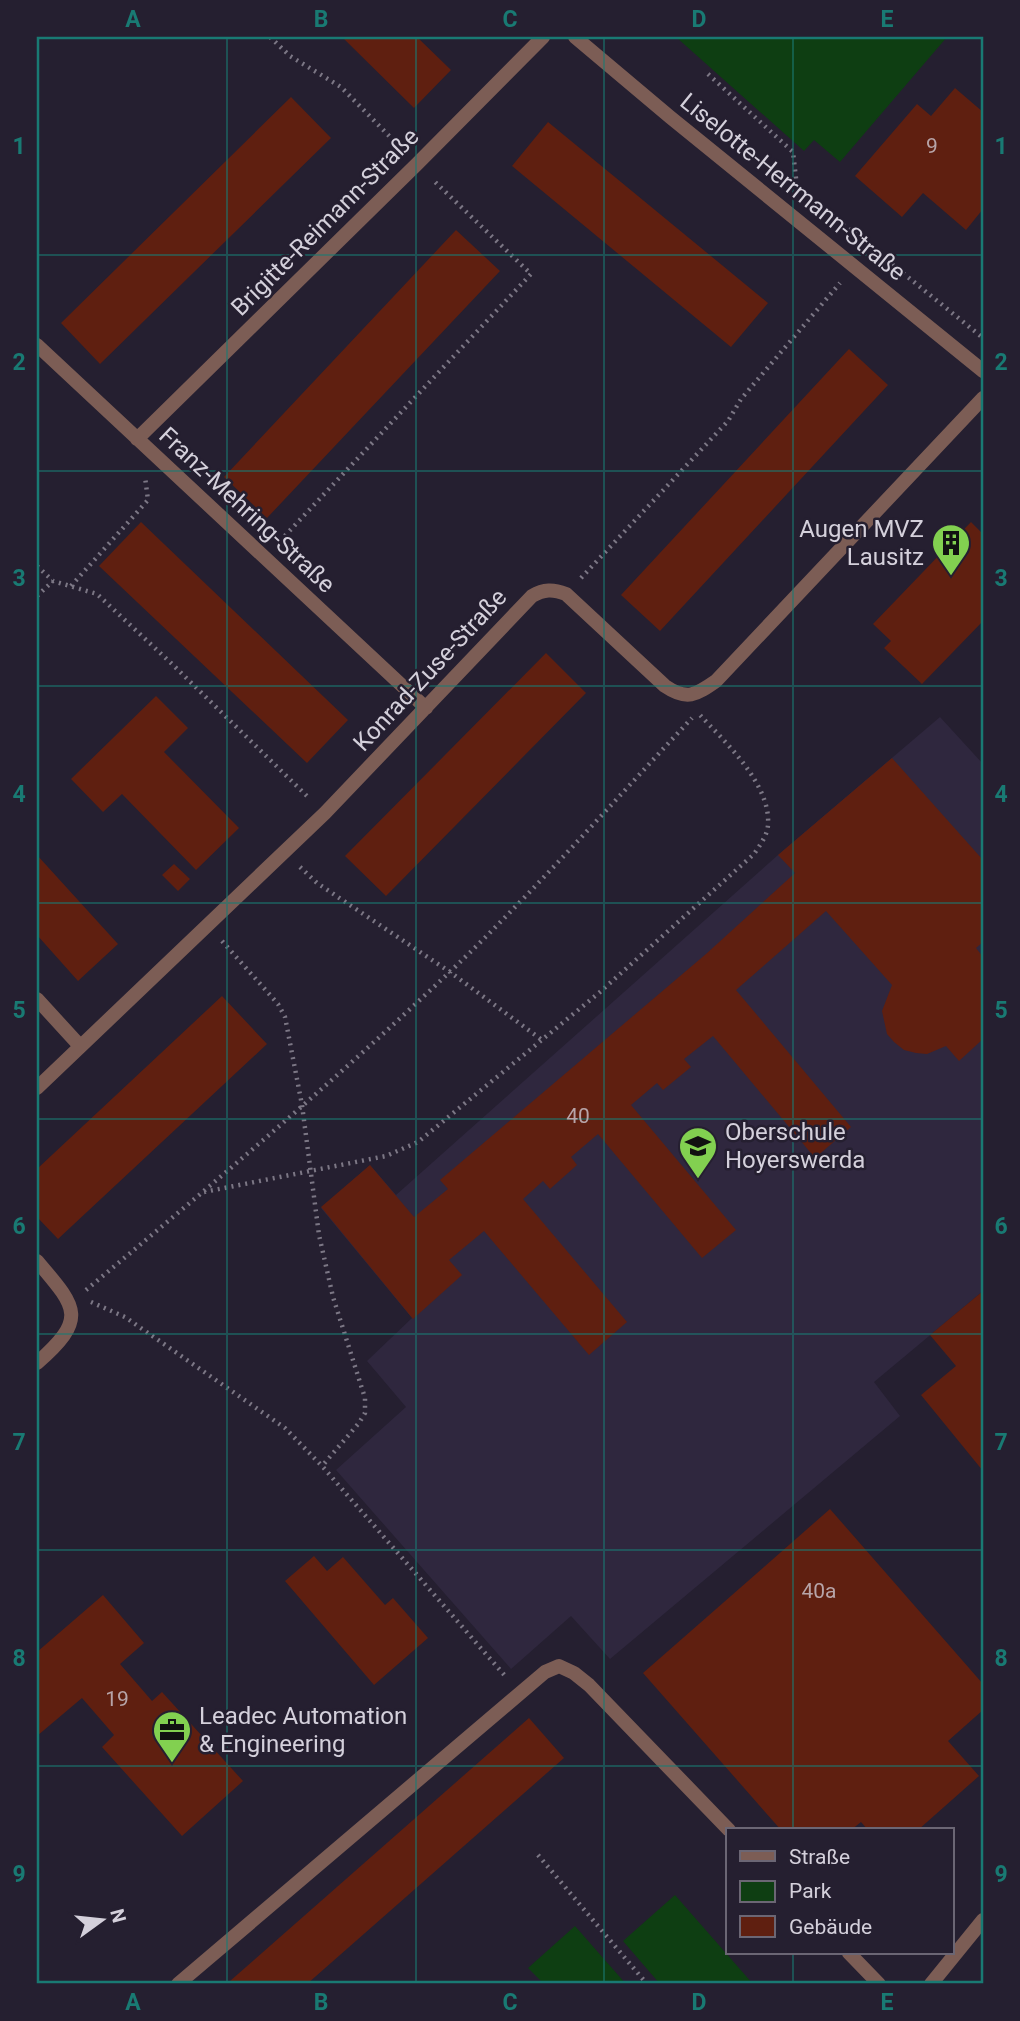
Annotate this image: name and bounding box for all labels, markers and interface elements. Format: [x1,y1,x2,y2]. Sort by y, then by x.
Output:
text: A [125,6,141,33]
text: B [314,6,328,33]
text: C [502,6,518,33]
text: D [692,6,706,33]
text: E [881,6,894,33]
street label: Liselotte-Herrmann-Straße [675,87,911,287]
street label: Brigitte-Reimann-Straße [225,122,425,322]
text: 1 [12,133,26,160]
text: 1 [994,133,1008,160]
house number: 9 [926,134,938,158]
text: 2 [12,349,26,376]
text: 2 [994,349,1008,376]
street label: Franz-Mehring-Straße [154,421,340,599]
place label: Augen MVZ Lausitz [799,515,924,571]
building icon: Augen MVZ Lausitz [930,522,972,577]
text: 3 [12,565,26,592]
text: 3 [994,565,1008,592]
street label: Konrad-Zuse-Straße [348,583,512,757]
text: 4 [12,781,26,808]
text: 4 [994,781,1008,808]
text: 5 [12,997,26,1024]
text: 5 [994,997,1008,1024]
house number: 40 [566,1104,590,1128]
place label: Oberschule Hoyerswerda [725,1118,865,1174]
school or university icon: Oberschule Hoyerswerda [677,1125,719,1180]
text: 6 [12,1213,26,1240]
text: 6 [994,1213,1008,1240]
text: 7 [12,1429,26,1456]
text: 7 [994,1429,1008,1456]
house number: 40a [801,1579,837,1603]
text: 8 [12,1645,26,1672]
text: 8 [994,1645,1008,1672]
house number: 19 [105,1687,129,1711]
place label: Leadec Automation & Engineering [199,1702,407,1758]
office icon: Leadec Automation & Engineering [151,1709,193,1764]
legend [726,1828,954,1954]
text: Straße [789,1845,850,1869]
text: 9 [12,1861,26,1888]
text: 9 [994,1861,1008,1888]
text: Park [789,1879,832,1903]
north arrow [66,1884,136,1954]
text: N [105,1906,131,1925]
text: Gebäude [789,1915,872,1939]
text: A [125,1989,141,2016]
text: B [314,1989,328,2016]
text: C [502,1989,518,2016]
text: D [692,1989,706,2016]
text: E [881,1989,894,2016]

